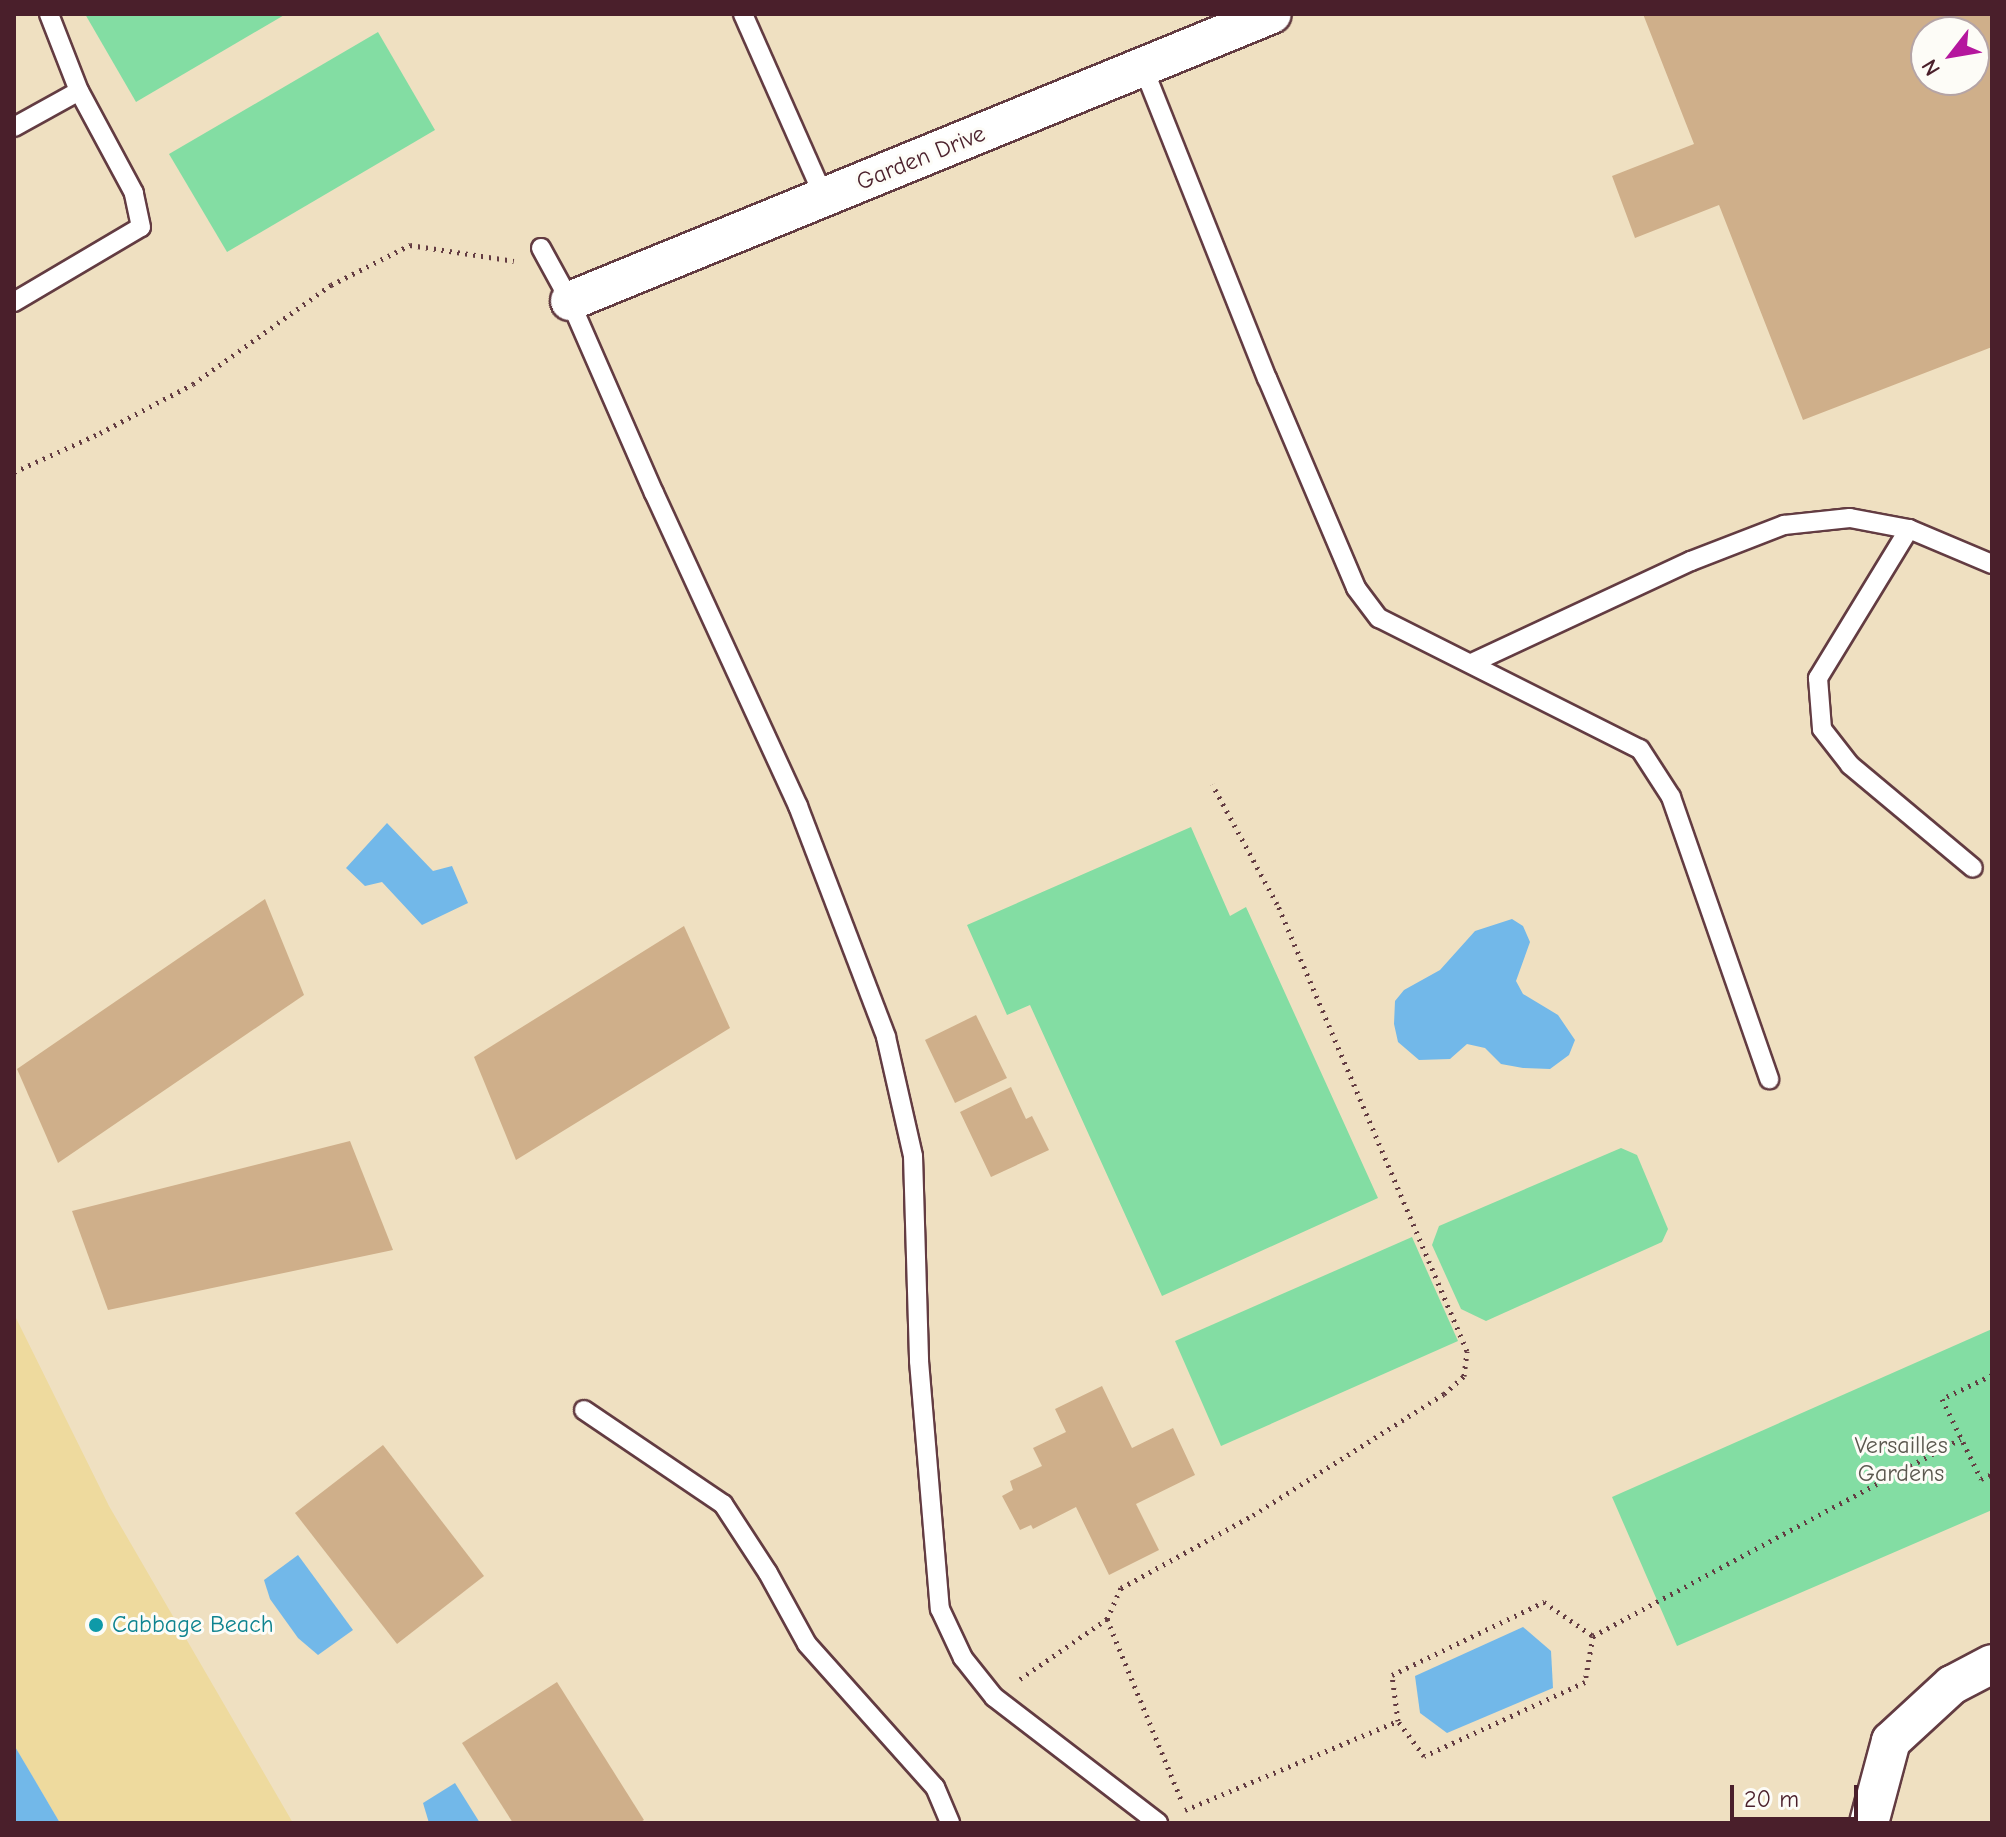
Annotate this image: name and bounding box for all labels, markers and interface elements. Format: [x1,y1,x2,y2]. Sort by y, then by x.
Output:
north arrow [1910,16,1990,96]
text: N [1916,54,1946,80]
street label: Garden Drive [853,119,989,197]
park label: Versailles Gardens [1854,1432,1948,1488]
place label: Cabbage Beach [112,1611,274,1639]
marker: Cabbage Beach [87,1616,105,1634]
scale bar [1734,1769,1862,1819]
text: 20 m [1744,1785,1799,1813]

